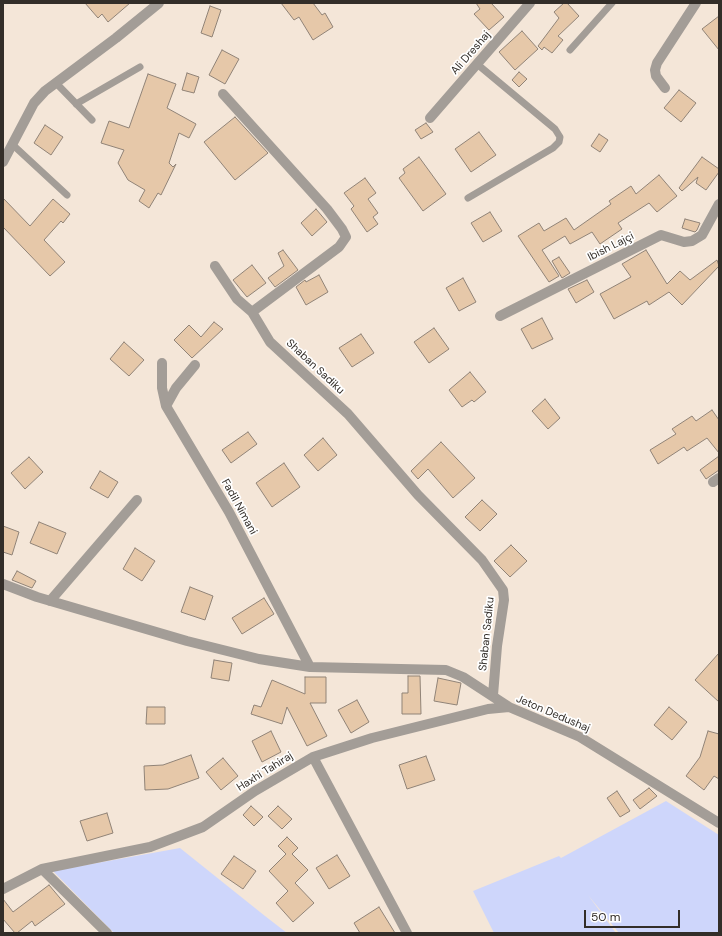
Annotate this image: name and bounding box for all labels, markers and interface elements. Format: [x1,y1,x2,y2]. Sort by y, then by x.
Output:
street label: Ali Dreshaj [448,28,494,78]
street label: Ibish Lajçi [586,230,636,264]
street label: Shaban Sadiku [283,337,347,397]
street label: Fadil Nimani [218,477,260,537]
street label: Shaban Sadiku [477,596,497,672]
street label: Jeton Dedushaj [514,692,592,736]
street label: Haxhi Tahiraj [234,749,296,795]
scale bar [586,902,682,928]
text: 50 m [591,909,620,925]

